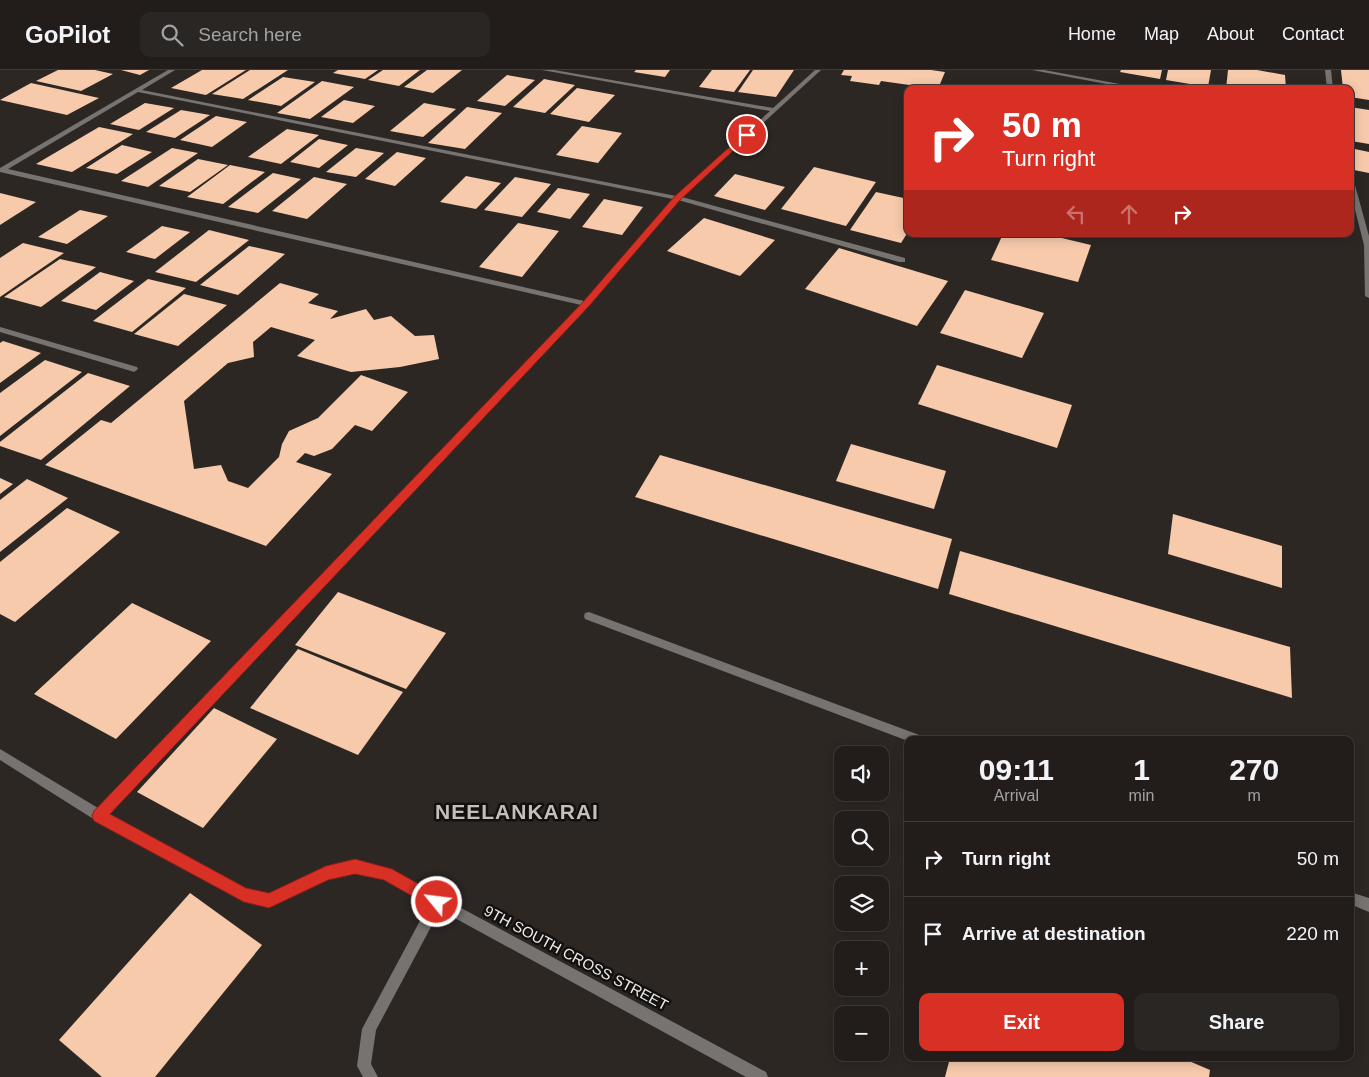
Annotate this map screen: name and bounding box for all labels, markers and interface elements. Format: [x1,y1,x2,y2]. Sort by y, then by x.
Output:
search box [140,12,490,57]
text: GoPilot [25,21,110,48]
icon: search [158,21,186,49]
text: Search here [198,24,302,45]
text: Home [1068,24,1116,44]
text: Map [1144,24,1179,44]
text: About [1207,24,1254,44]
text: Contact [1282,24,1344,44]
icon: right [919,105,984,170]
text: 50 m [1002,105,1082,144]
pin [726,114,768,156]
icon: arrive [733,121,761,149]
text: Turn right [1002,146,1095,171]
icon: left [1062,200,1090,228]
icon: ahead [1115,200,1143,228]
icon: right [1168,200,1196,228]
map controls [834,746,889,1061]
button: sound [834,746,889,801]
text: 09:11 [979,753,1054,786]
text: 1 [1133,753,1150,786]
text: 270 [1229,753,1279,786]
text: Arrival [994,787,1039,804]
text: min [1129,787,1154,804]
text: m [1248,787,1261,804]
district label: NEELANKARAI [435,800,599,823]
button: search [834,811,889,866]
icon: right [919,845,947,873]
text: Turn right [962,848,1050,869]
text: 50 m [1297,848,1339,869]
position arrow [410,875,462,927]
button: layers [834,876,889,931]
street label: 9TH SOUTH CROSS STREET [481,902,671,1013]
icon: arrive [919,920,947,948]
text: Arrive at destination [962,923,1146,944]
text: 220 m [1286,923,1339,944]
button: + [834,941,889,996]
button: Exit [919,993,1124,1051]
button: Share [1134,993,1339,1051]
button: − [834,1006,889,1061]

